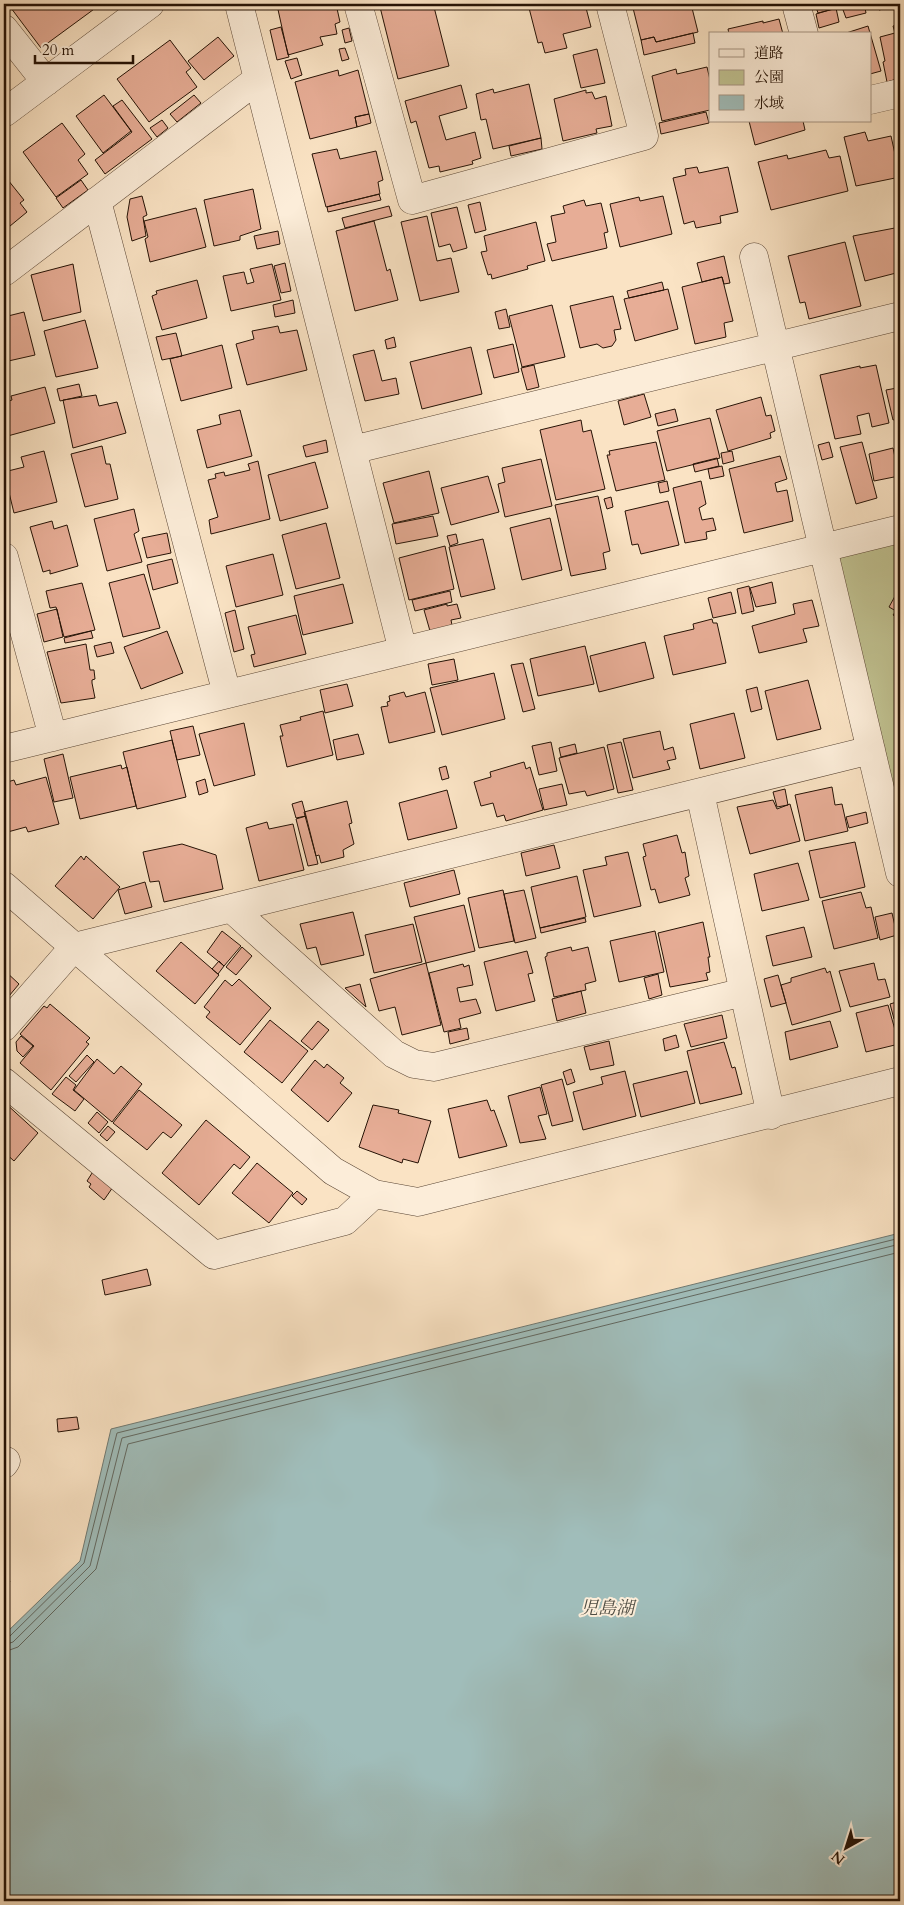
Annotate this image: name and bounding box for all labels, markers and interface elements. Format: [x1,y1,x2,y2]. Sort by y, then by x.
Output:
scale bar [35,32,132,64]
legend [709,32,872,122]
text: 20 m [42,40,74,60]
text: 道路 [754,43,784,63]
text: 公園 [754,67,784,87]
text: 水域 [754,93,784,113]
water label: 児島湖 [580,1596,637,1621]
north arrow [822,1822,872,1872]
text: N [827,1847,849,1869]

